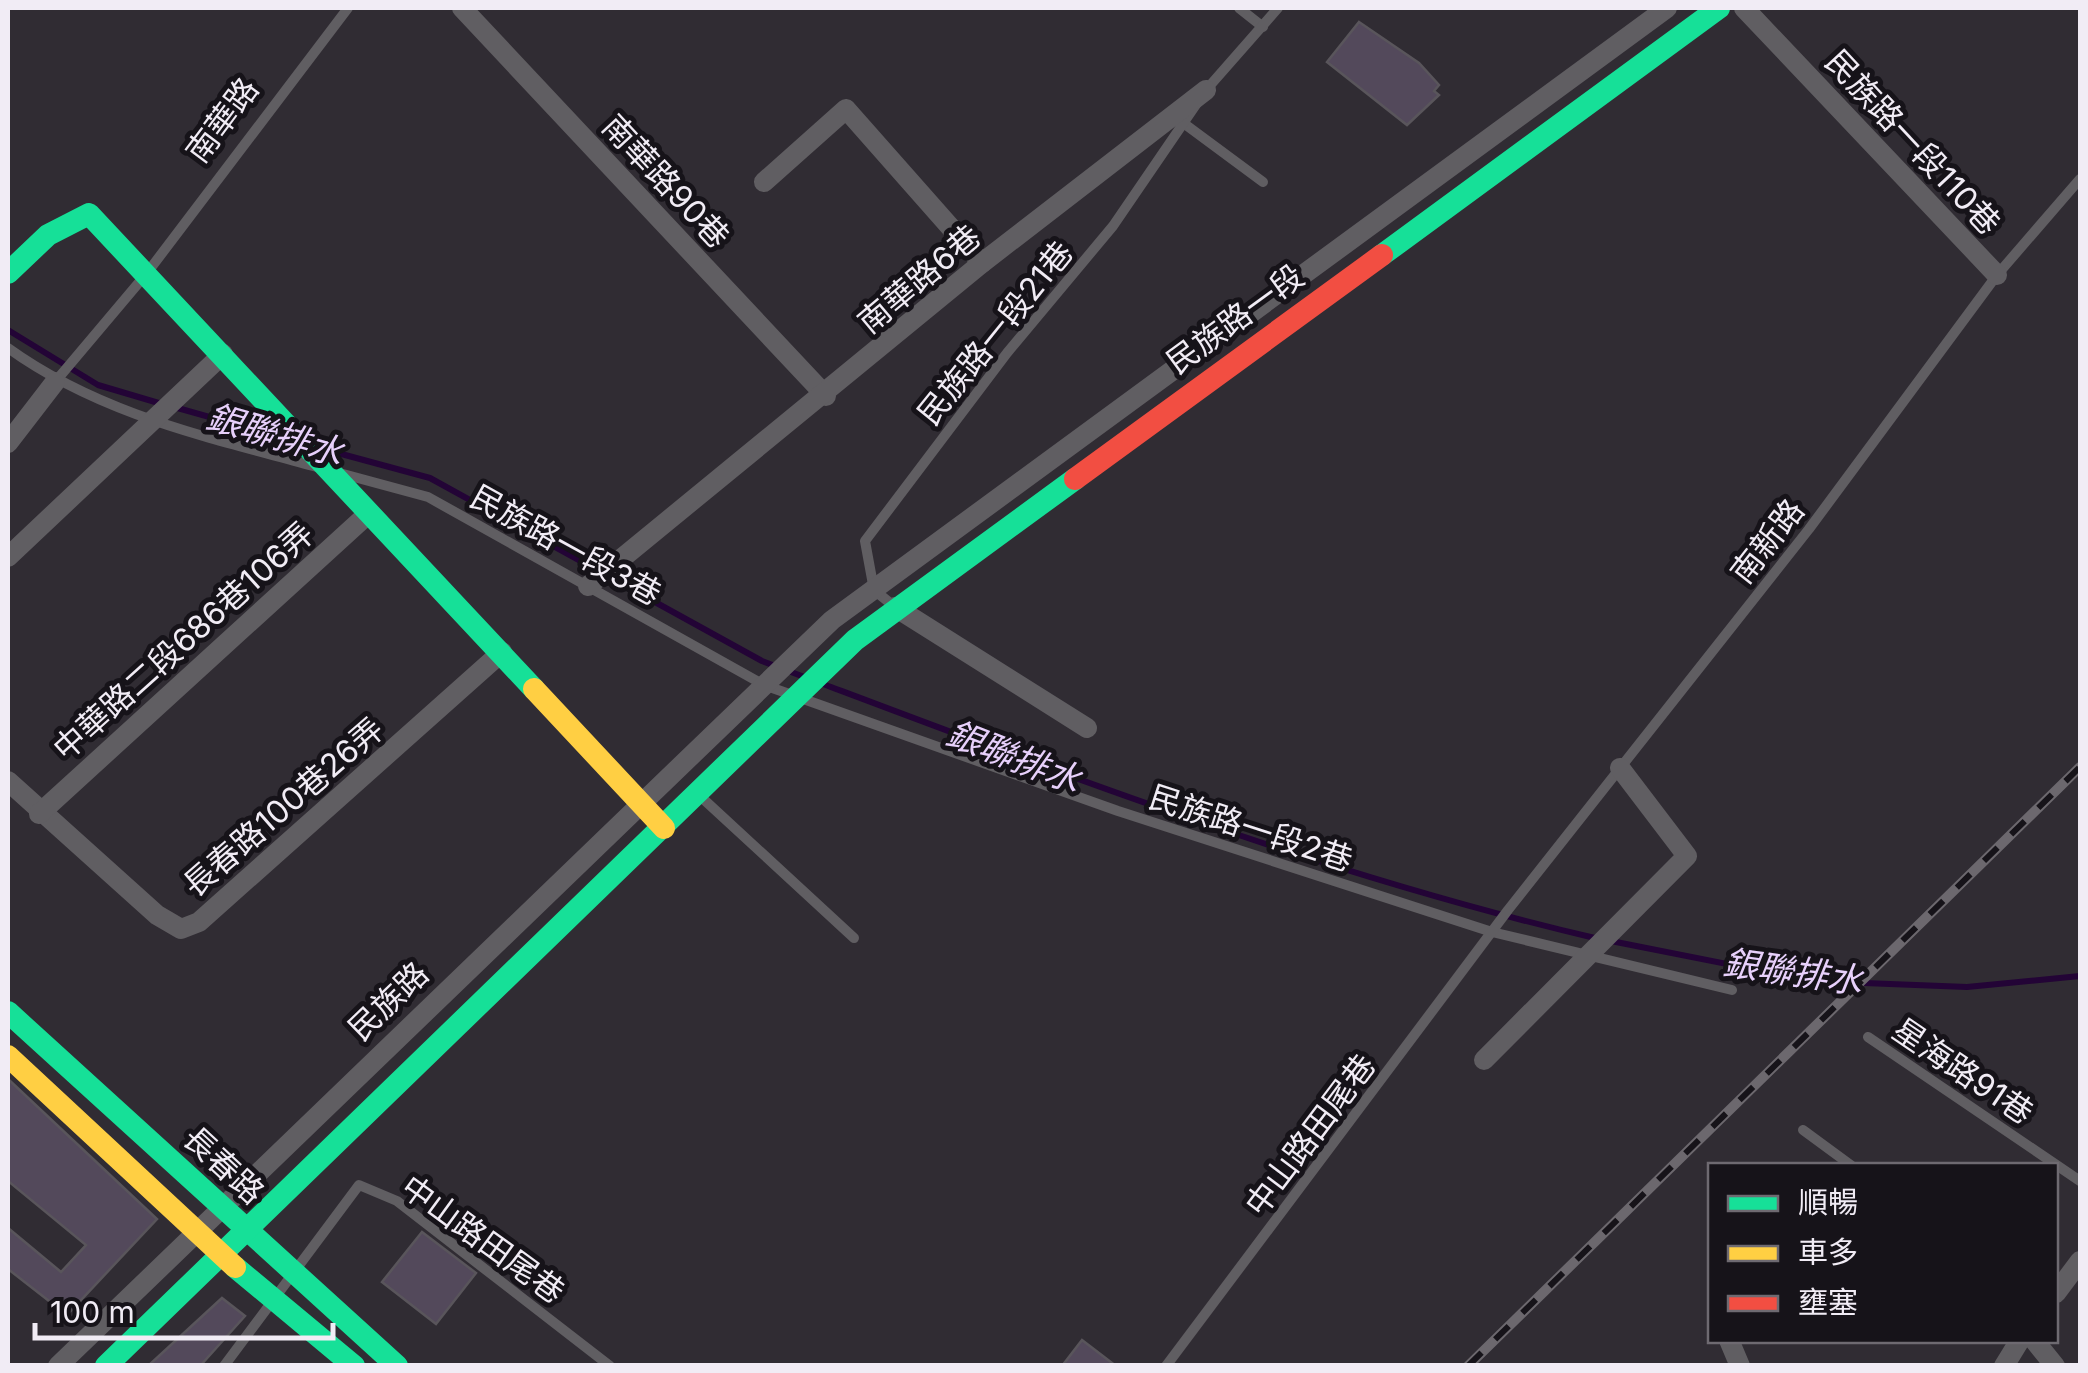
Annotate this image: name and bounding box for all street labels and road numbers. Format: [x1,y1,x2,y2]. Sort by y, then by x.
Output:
street label: 民族路一段110巷 [1818,42,2008,242]
street label: 南華路 [178,70,266,170]
street label: 南華路90巷 [594,106,738,256]
street label: 南華路6巷 [850,217,988,341]
street label: 民族路一段21巷 [909,233,1081,433]
street label: 民族路一段 [1159,256,1311,382]
street label: 民族路一段3巷 [464,477,668,613]
street label: 南新路 [1722,491,1812,591]
street label: 中華路二段686巷106弄 [45,514,321,768]
street label: 長春路100巷26弄 [175,709,391,905]
street label: 民族路一段2巷 [1144,777,1358,879]
street label: 民族路 [340,954,436,1048]
street label: 星海路91巷 [1885,1010,2041,1132]
street label: 中山路田尾巷 [1237,1047,1383,1223]
street label: 長春路 [176,1118,272,1212]
street label: 中山路田尾巷 [394,1167,572,1311]

